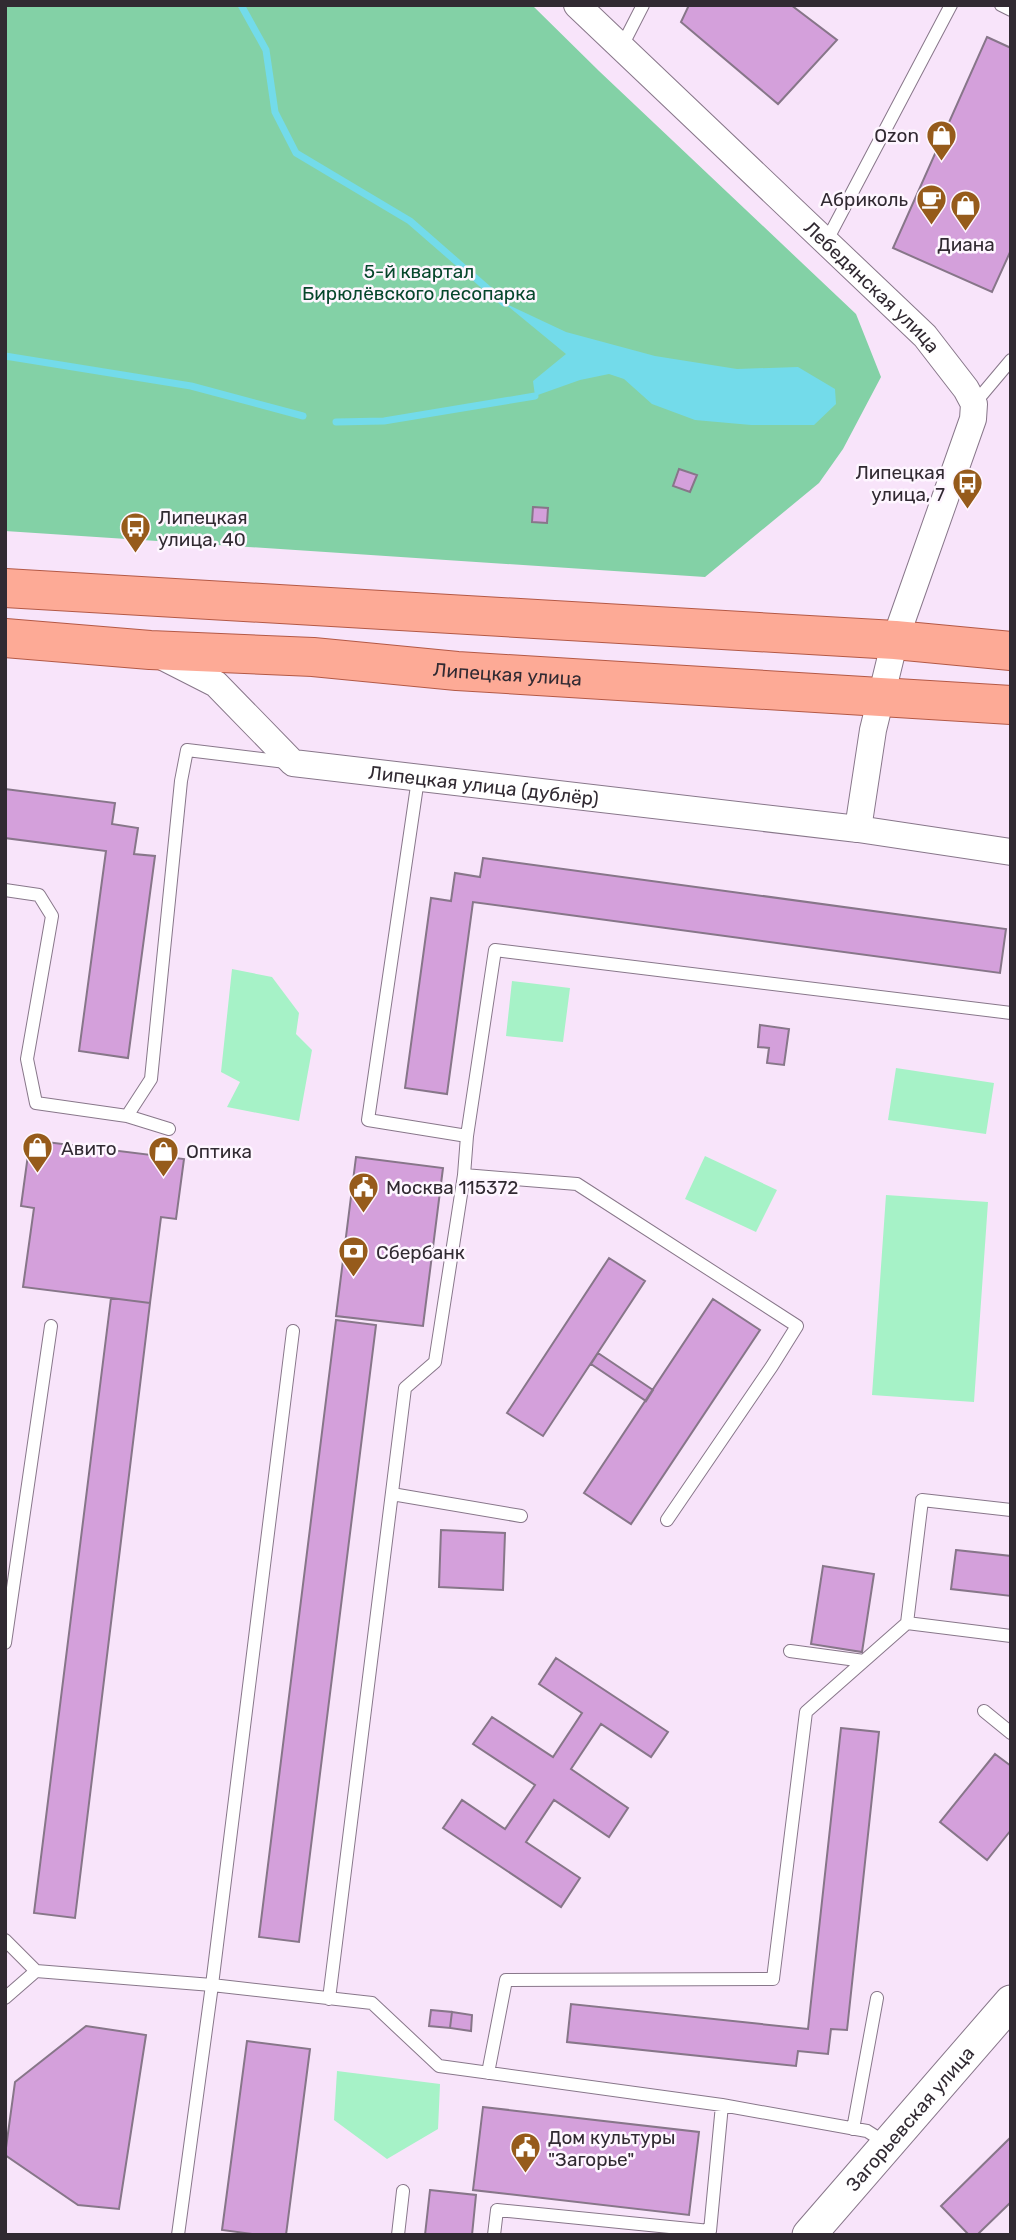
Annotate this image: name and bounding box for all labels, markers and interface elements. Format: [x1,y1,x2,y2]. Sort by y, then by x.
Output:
shop icon: Ozon [925,118,959,162]
place label: Ozon [874,124,919,147]
cafe icon: Абриколь [914,182,948,226]
place label: Абриколь [820,188,908,211]
shop icon: Диана [949,188,983,232]
street label: Лебедянская улица [799,216,945,357]
place label: Диана [937,233,995,256]
park label: 5-й квартал Бирюлёвского лесопарка [302,260,536,305]
place label: Липецкая улица, 7 [855,461,945,506]
bus stop icon: Липецкая улица, 7 [951,466,985,510]
place label: Липецкая улица, 40 [158,506,248,551]
bus stop icon: Липецкая улица, 40 [118,511,152,555]
street label: Липецкая улица [432,658,583,691]
street label: Липецкая улица (дублёр) [367,761,600,811]
shop icon: Авито [21,1131,55,1175]
shop icon: Оптика [146,1134,180,1178]
place label: Авито [61,1137,117,1160]
place label: Оптика [186,1140,252,1163]
public building icon: Москва 115372 [346,1170,380,1214]
place label: Москва 115372 [386,1176,518,1199]
bank icon: Сбербанк [336,1235,370,1279]
place label: Сбербанк [376,1241,465,1264]
street label: Загорьевская улица [841,2042,979,2196]
place label: Дом культуры "Загорье" [548,2126,675,2171]
public building icon: Дом культуры "Загорье" [508,2131,542,2175]

